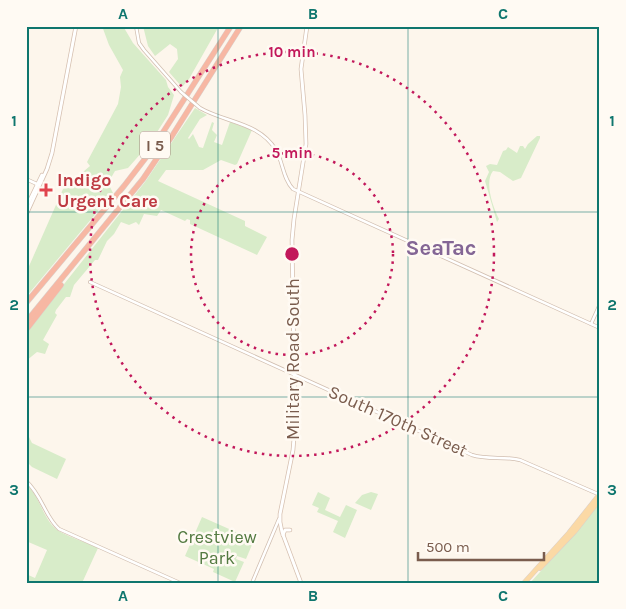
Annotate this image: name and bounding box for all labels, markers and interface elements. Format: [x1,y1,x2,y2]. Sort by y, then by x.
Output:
text: A [118,4,128,23]
text: B [308,4,318,23]
text: C [498,4,508,23]
text: 10 min [268,43,316,61]
text: 1 [11,111,17,130]
text: 1 [609,111,615,130]
road number: I 5 [140,132,170,158]
text: 5 min [271,144,313,162]
place label: Indigo Urgent Care [57,169,158,212]
marker: Indigo Urgent Care [39,183,53,197]
district label: SeaTac [406,235,476,261]
centre of rings [283,245,301,263]
street label: Military Road South [282,278,304,440]
text: 2 [9,295,19,314]
text: 2 [607,295,617,314]
street label: South 170th Street [325,380,471,462]
text: 3 [9,480,19,499]
text: 3 [607,480,617,499]
park label: Crestview Park [177,526,257,569]
scale bar [418,529,545,561]
text: 500 m [426,538,470,556]
text: A [118,586,128,605]
text: B [308,586,318,605]
text: C [498,586,508,605]

